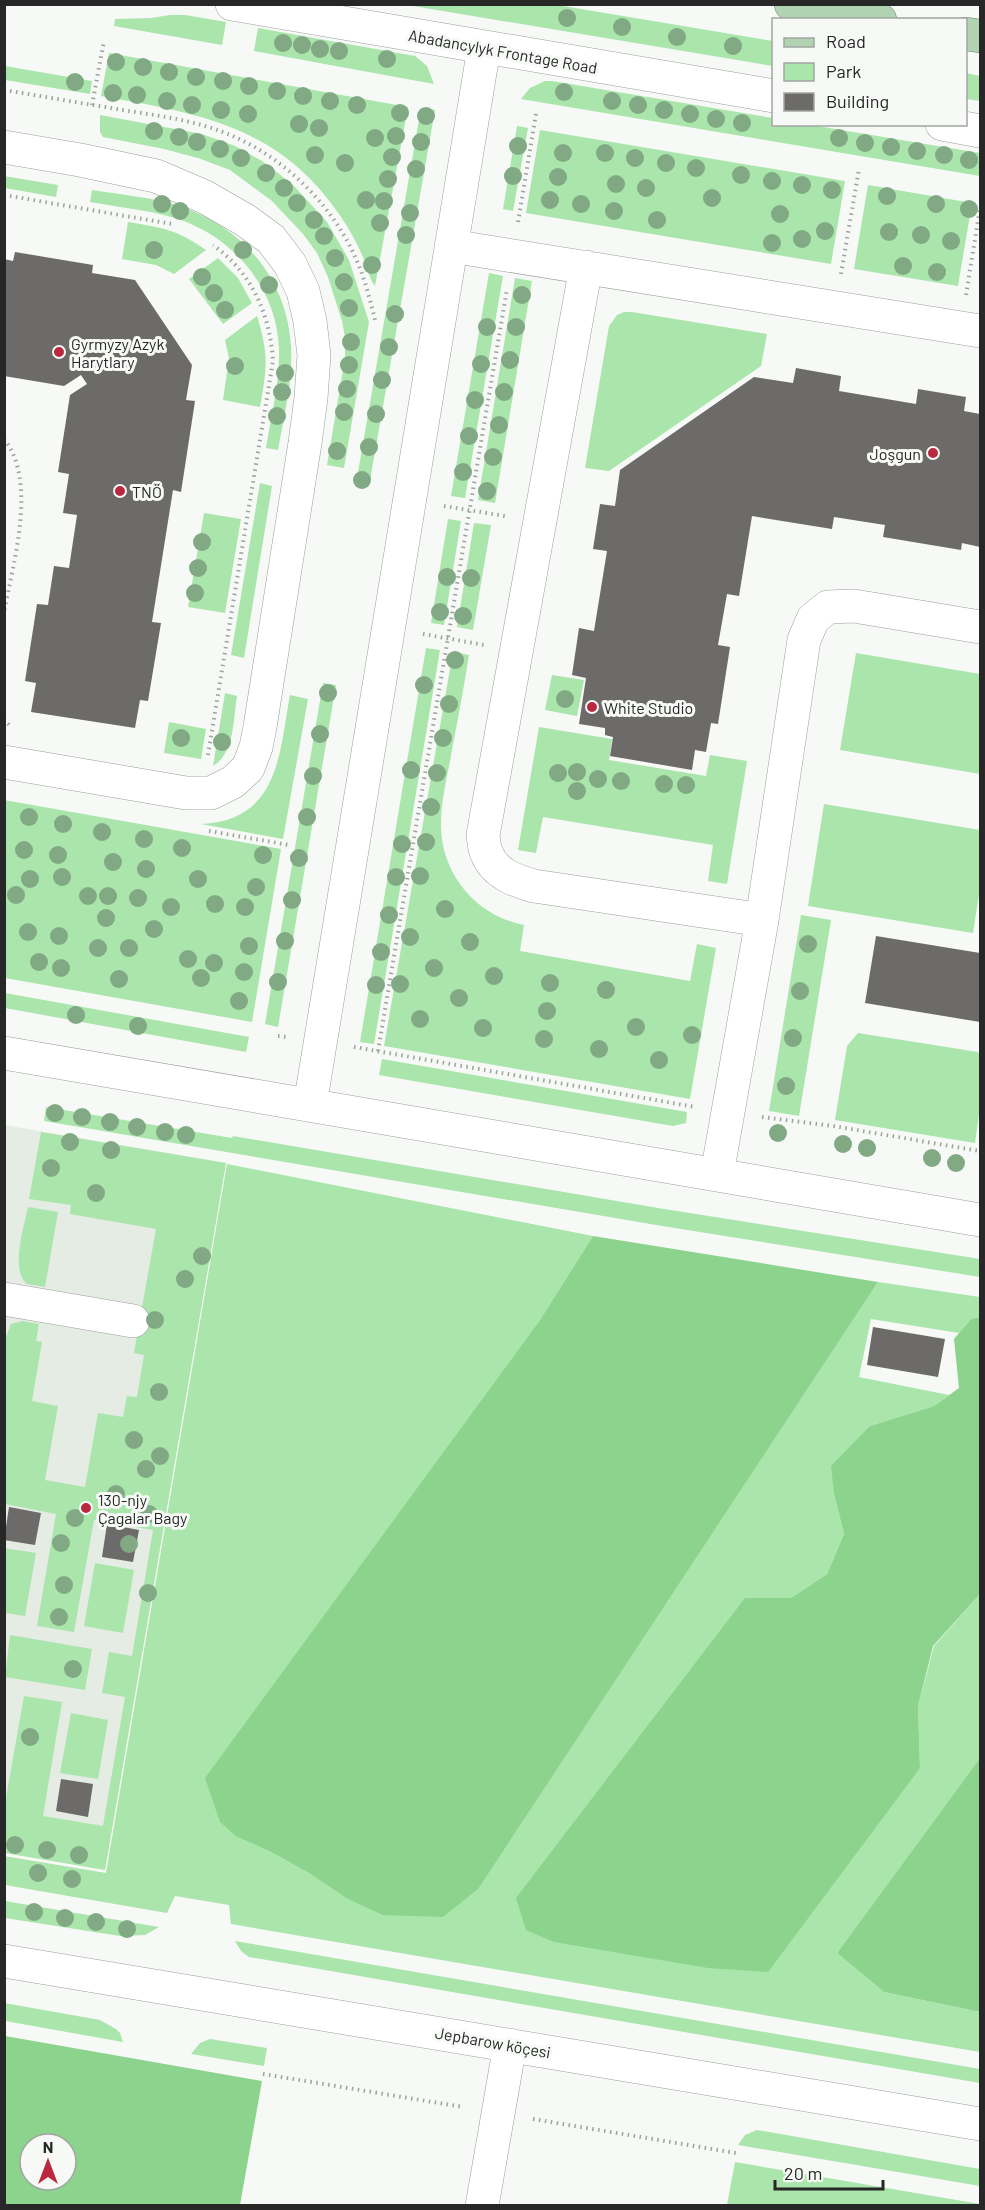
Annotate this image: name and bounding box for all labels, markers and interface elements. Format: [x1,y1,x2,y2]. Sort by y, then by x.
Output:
legend [772,18,967,126]
street label: Abadancylyk Frontage Road [407,25,599,77]
text: Road [826,30,866,52]
text: Park [826,60,861,82]
text: Building [826,90,889,112]
place label: Gyrmyzy Azyk Harytlary [71,334,164,371]
marker: Gyrmyzy Azyk Harytlary [52,345,66,359]
place label: Joşgun [870,444,921,463]
marker: Joşgun [926,446,940,460]
place label: TNÖ [132,482,162,501]
marker: TNÖ [113,484,127,498]
place label: White Studio [604,698,693,717]
marker: White Studio [585,700,599,714]
place label: 130-njy Çagalar Bagy [98,1490,188,1527]
marker: 130-njy Çagalar Bagy [79,1501,93,1515]
street label: Jepbarow köçesi [434,2022,552,2062]
north arrow [18,2132,78,2192]
text: N [43,2137,53,2156]
scale bar [775,2153,883,2191]
text: 20 m [784,2162,822,2184]

